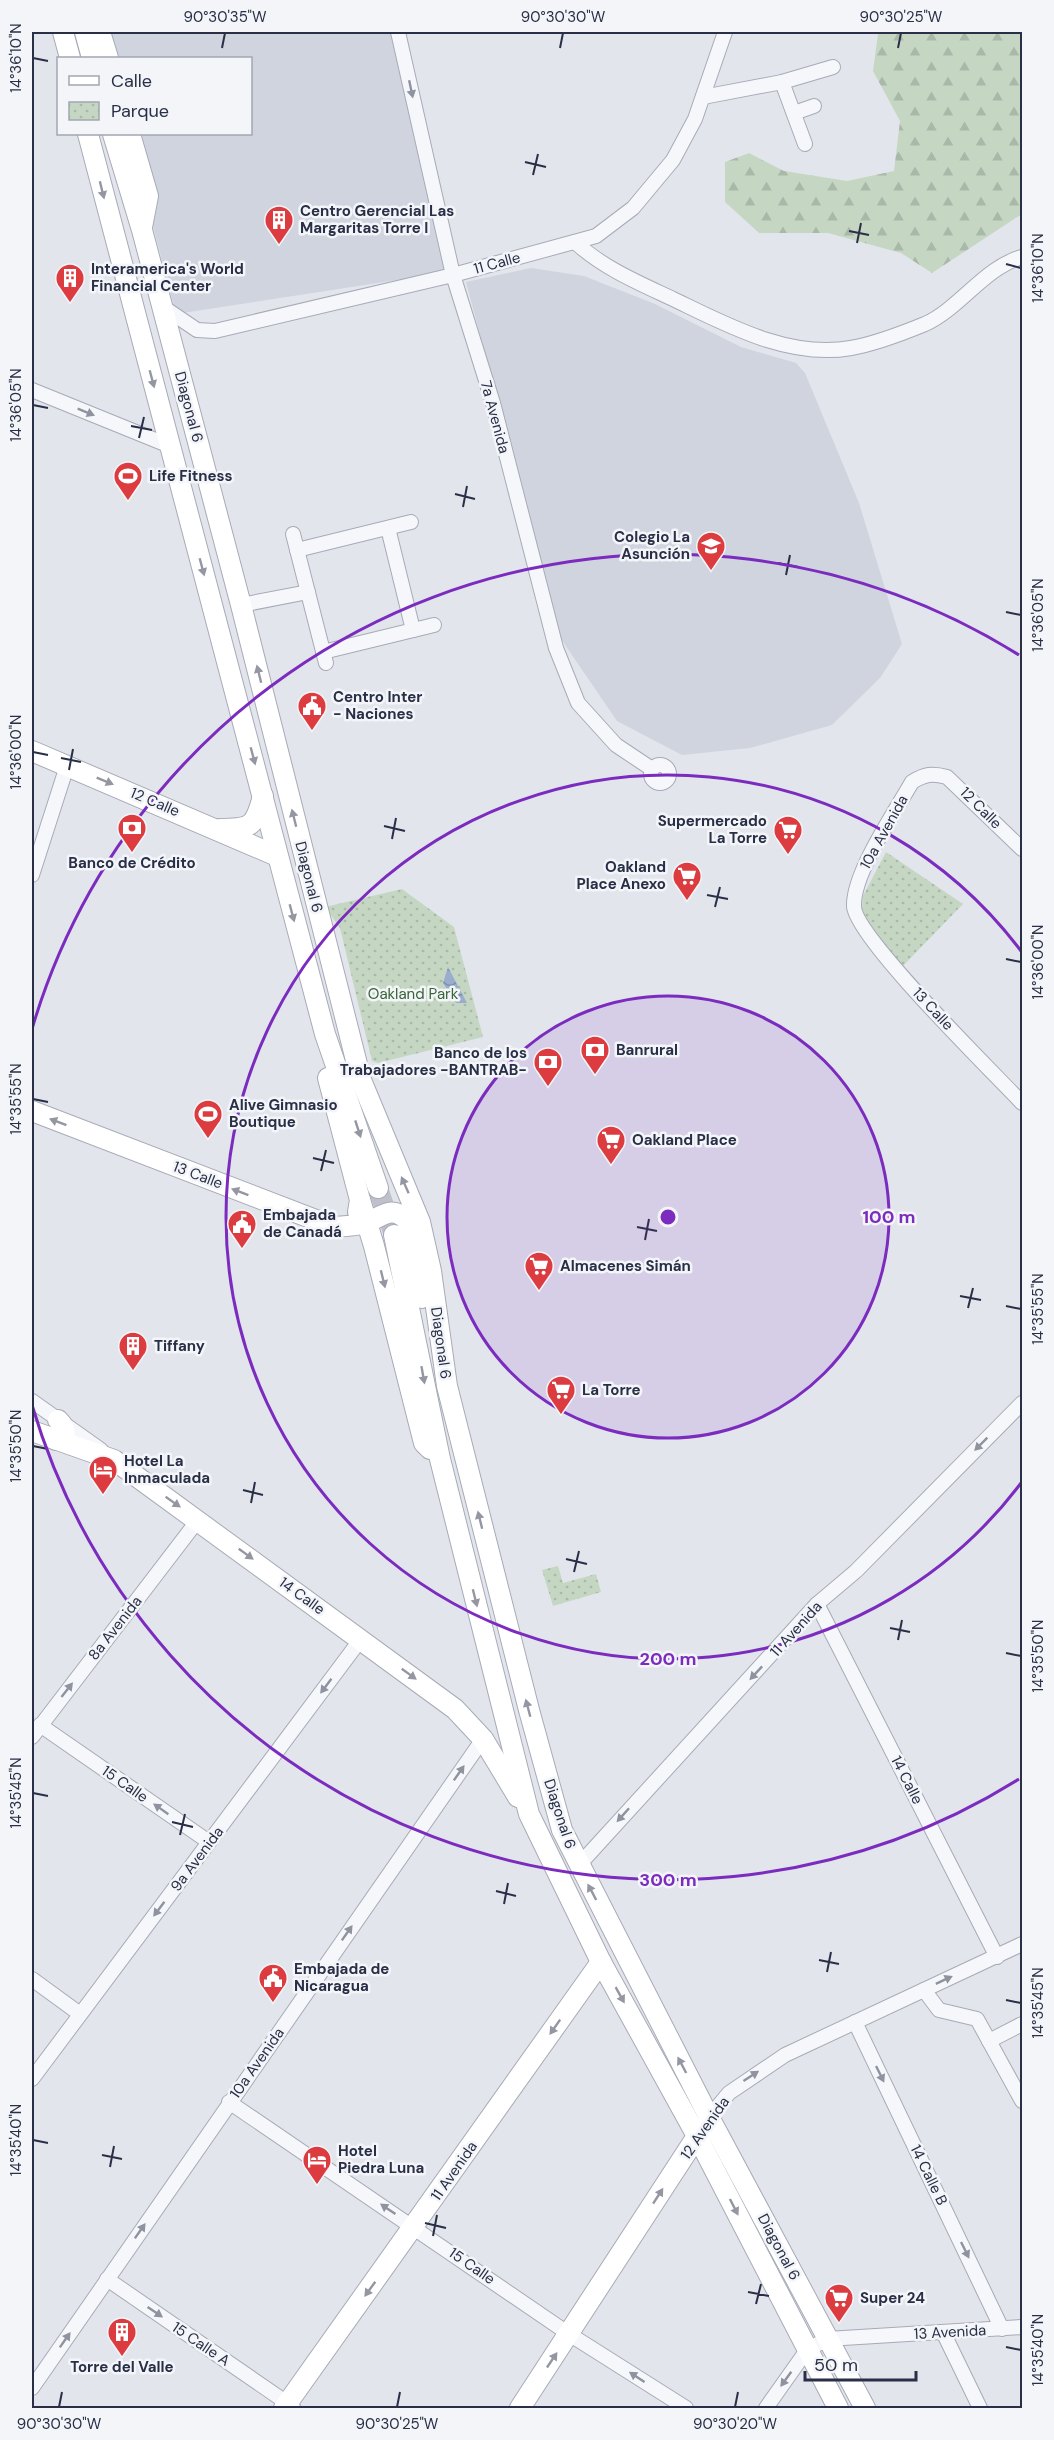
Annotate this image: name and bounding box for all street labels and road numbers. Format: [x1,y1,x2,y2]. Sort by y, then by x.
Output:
street label: 11 Calle [471,247,523,279]
street label: Diagonal 6 [170,369,208,445]
street label: 7a Avenida [476,378,514,456]
street label: 12 Calle [127,783,183,821]
street label: 12 Calle [956,783,1006,833]
street label: 10a Avenida [855,791,913,873]
street label: Diagonal 6 [291,839,327,915]
street label: 13 Calle [908,983,958,1035]
street label: 13 Calle [170,1156,226,1194]
street label: Diagonal 6 [426,1306,456,1380]
street label: 14 Calle [275,1573,329,1619]
street label: 8a Avenida [84,1592,146,1664]
street label: 11 Avenida [766,1597,826,1661]
street label: 14 Calle [886,1752,928,1808]
street label: 15 Calle [98,1761,152,1807]
street label: Diagonal 6 [539,1776,581,1852]
street label: 9a Avenida [166,1822,228,1896]
street label: 10a Avenida [225,2024,289,2102]
street label: 12 Avenida [676,2093,734,2163]
street label: 11 Avenida [426,2137,482,2205]
street label: 14 Calle B [906,2141,952,2209]
street label: Diagonal 6 [753,2210,805,2284]
street label: 15 Calle [445,2243,499,2289]
street label: 15 Calle A [168,2317,234,2371]
street label: 13 Avenida [913,2320,987,2344]

